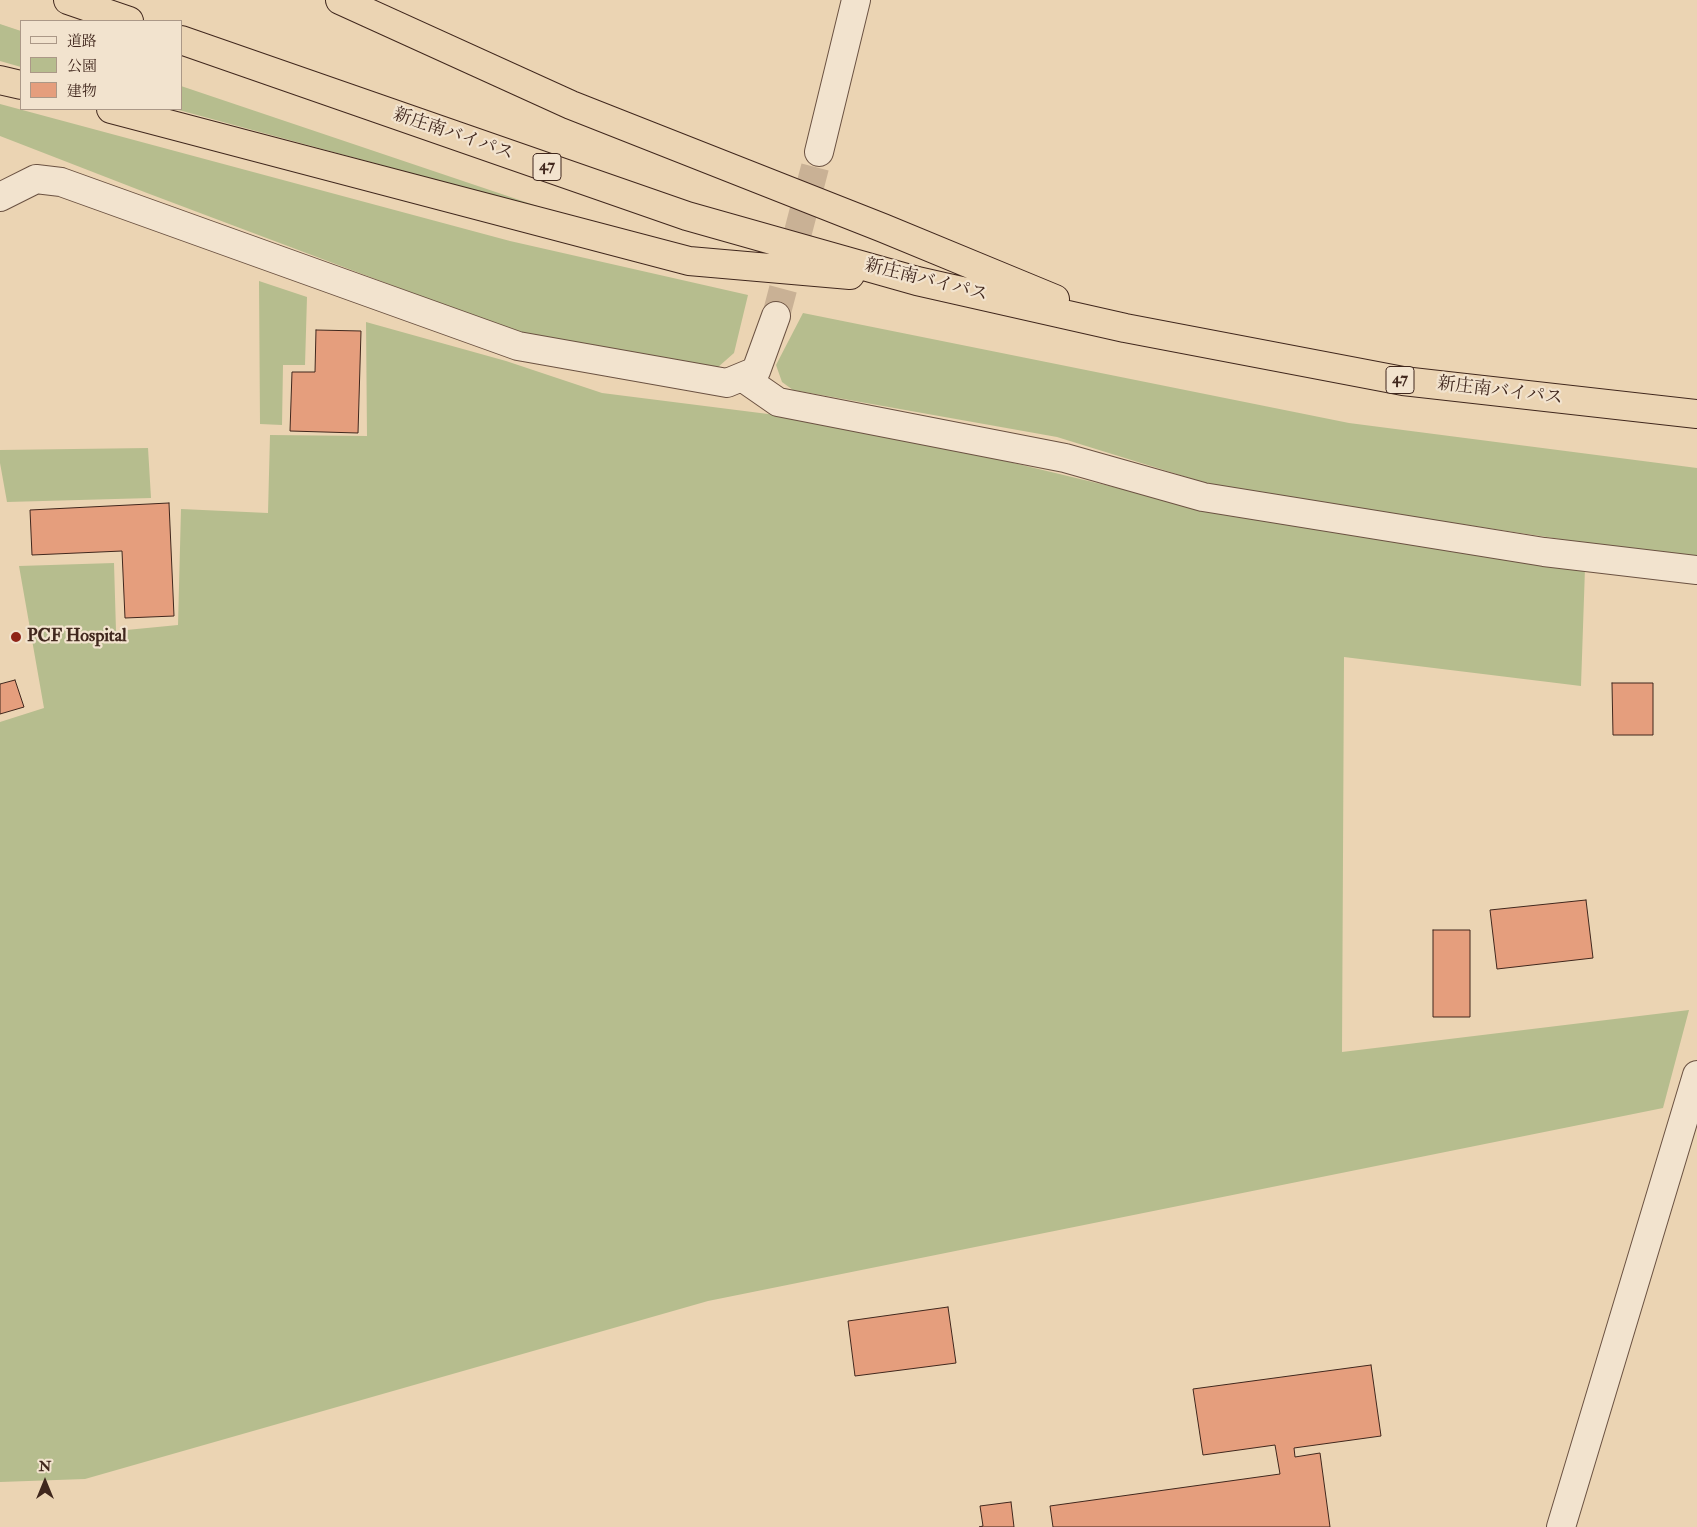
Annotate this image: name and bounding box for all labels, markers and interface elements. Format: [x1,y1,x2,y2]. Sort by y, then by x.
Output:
legend [20,20,182,110]
text: 道路 [67,32,97,51]
text: 公園 [67,57,97,76]
text: 建物 [67,82,97,101]
street label: 新庄南バイパス [390,104,516,166]
road number: 47 [533,154,561,180]
street label: 新庄南バイパス [862,255,990,307]
road number: 47 [1386,366,1414,394]
street label: 新庄南バイパス [1436,374,1564,410]
place label: PCF Hospital [27,626,127,648]
marker: PCF Hospital [9,630,23,644]
north arrow [20,1457,70,1507]
text: N [39,1458,51,1475]

